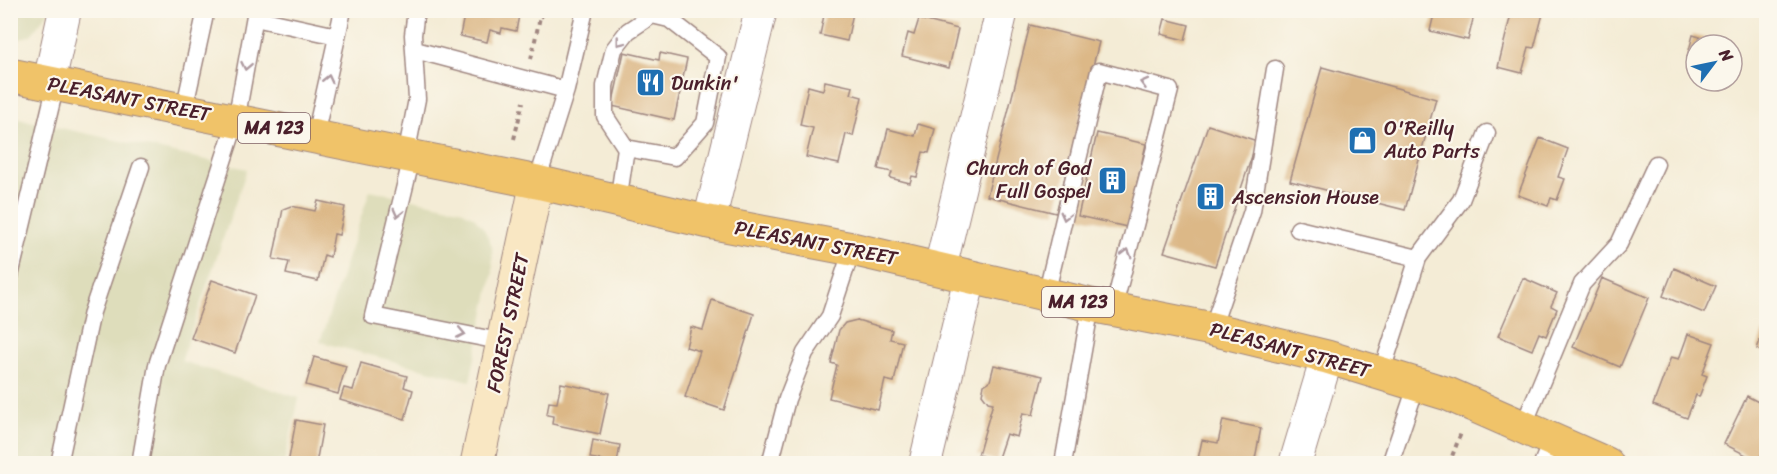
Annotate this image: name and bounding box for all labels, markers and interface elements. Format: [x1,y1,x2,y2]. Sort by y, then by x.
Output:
north arrow [1684,33,1744,93]
one-way arrow [617,35,628,46]
text: N [1711,42,1742,68]
one-way arrow [240,60,253,70]
street label: PLEASANT STREET [45,66,214,132]
place label: Dunkin' [671,66,739,101]
restaurant icon: Dunkin' [634,67,666,99]
one-way arrow [320,75,333,85]
one-way arrow [1140,78,1150,91]
place label: O'Reilly Auto Parts [1383,111,1480,169]
road number: MA 123 [238,113,310,143]
shop icon: O'Reilly Auto Parts [1347,124,1379,156]
place label: Church of God Full Gospel [967,151,1092,209]
building icon: Church of God Full Gospel [1096,164,1128,196]
place label: Ascension House [1231,180,1379,215]
building icon: Ascension House [1195,181,1227,213]
one-way arrow [392,208,405,218]
street label: PLEASANT STREET [732,210,901,276]
one-way arrow [1059,210,1072,220]
one-way arrow [1120,248,1132,259]
street label: FOREST STREET [476,249,540,396]
road number: MA 123 [1042,287,1114,317]
street label: PLEASANT STREET [1206,312,1375,389]
one-way arrow [455,326,465,339]

